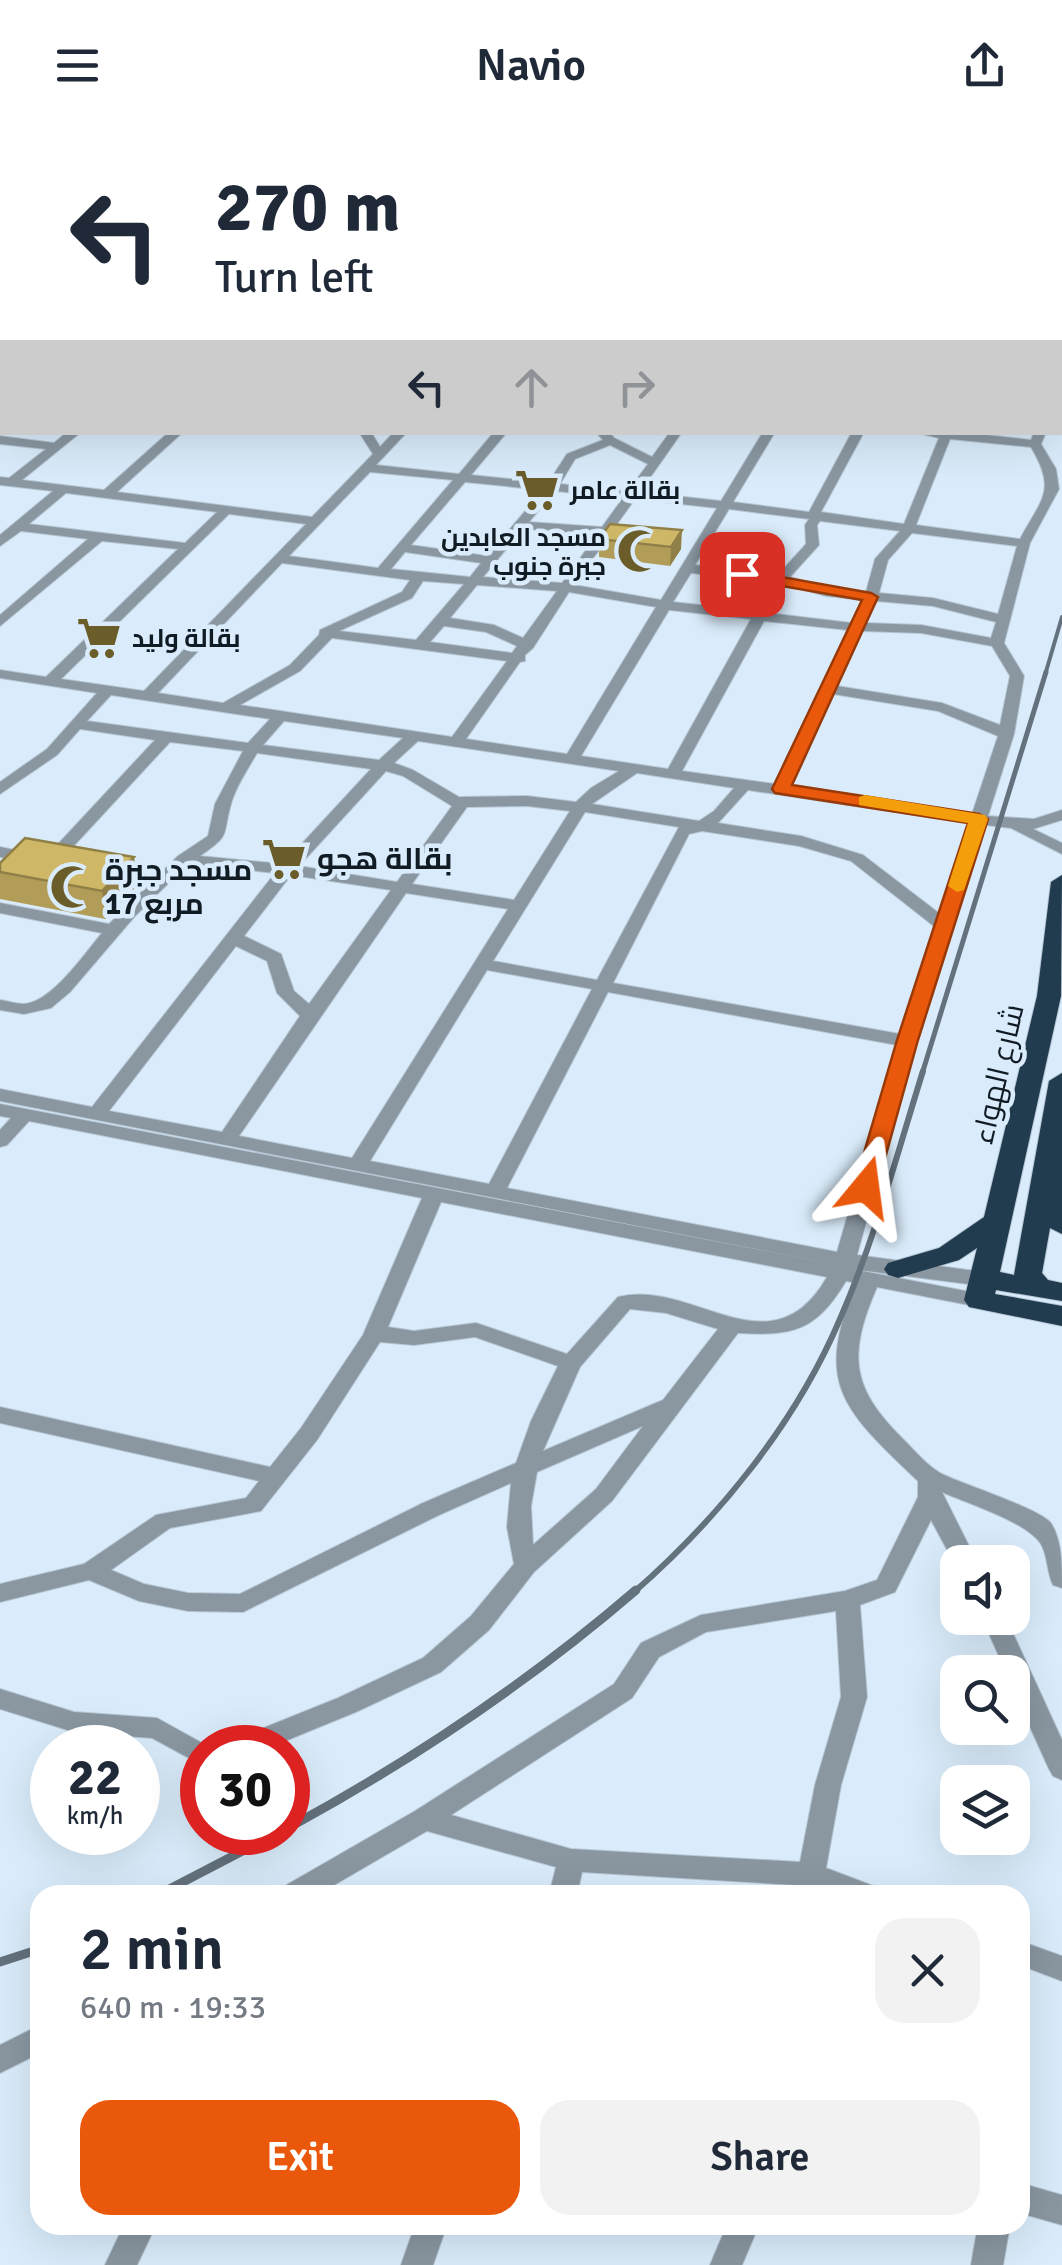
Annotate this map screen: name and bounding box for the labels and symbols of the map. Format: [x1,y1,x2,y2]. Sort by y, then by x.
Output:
supermarket icon: بقالة عامر [513,466,561,514]
place label: بقالة عامر [569,475,680,506]
place label: مسجد العابدين جبرة جنوب [441,522,606,582]
mosque icon: مسجد العابدين جبرة جنوب [615,527,663,575]
pin [700,532,785,617]
supermarket icon: بقالة وليد [75,614,123,662]
place label: بقالة وليد [132,623,240,654]
supermarket icon: بقالة هجو [260,835,308,883]
place label: بقالة هجو [317,841,453,878]
place label: مسجد جبرة مربع 17 [105,852,252,924]
mosque icon: مسجد جبرة مربع 17 [48,863,96,911]
street label: شارع الهواء [964,1000,1034,1148]
position arrow [814,1135,918,1239]
speed limit sign: 30 [180,1725,310,1855]

